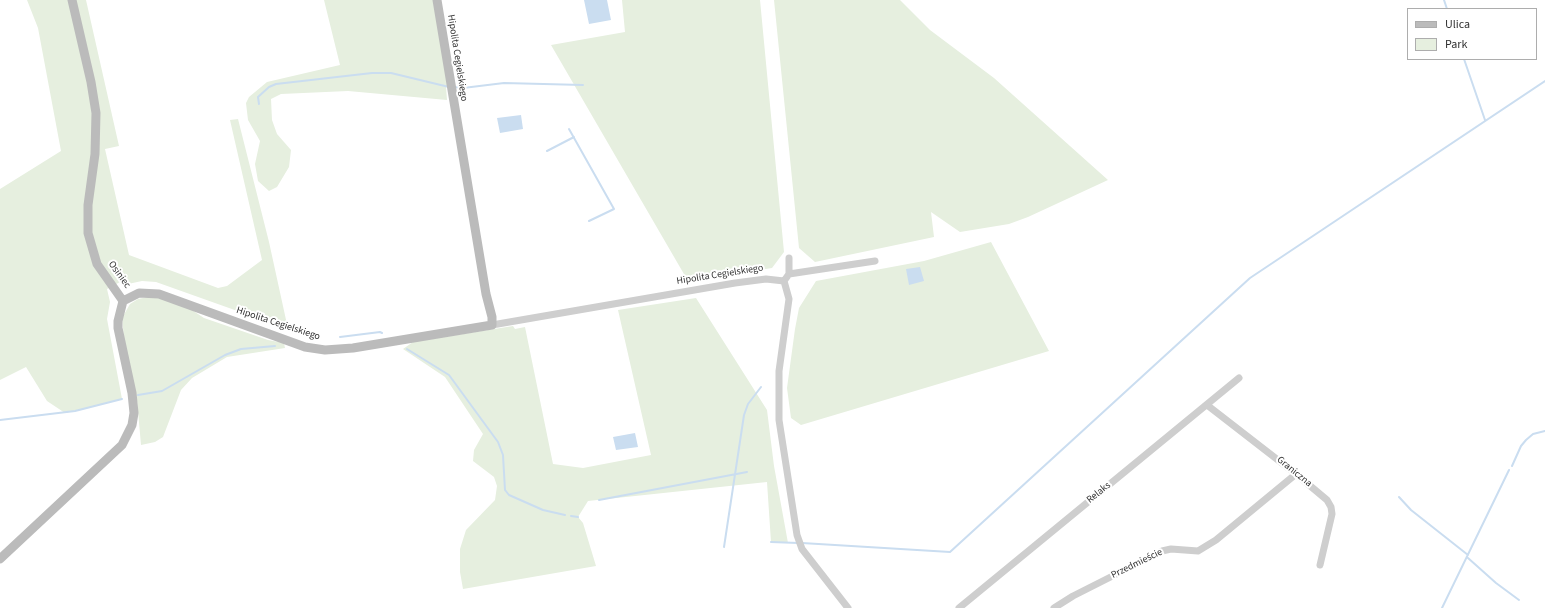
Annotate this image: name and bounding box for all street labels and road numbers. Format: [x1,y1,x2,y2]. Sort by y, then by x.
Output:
street label: Hipolita Cegielskiego [444,14,470,102]
street label: Osiniec [105,259,133,291]
street label: Hipolita Cegielskiego [676,262,764,288]
street label: Hipolita Cegielskiego [235,305,321,343]
street label: Graniczna [1274,454,1314,490]
street label: Relaks [1085,480,1113,506]
street label: Przedmieście [1109,546,1165,582]

